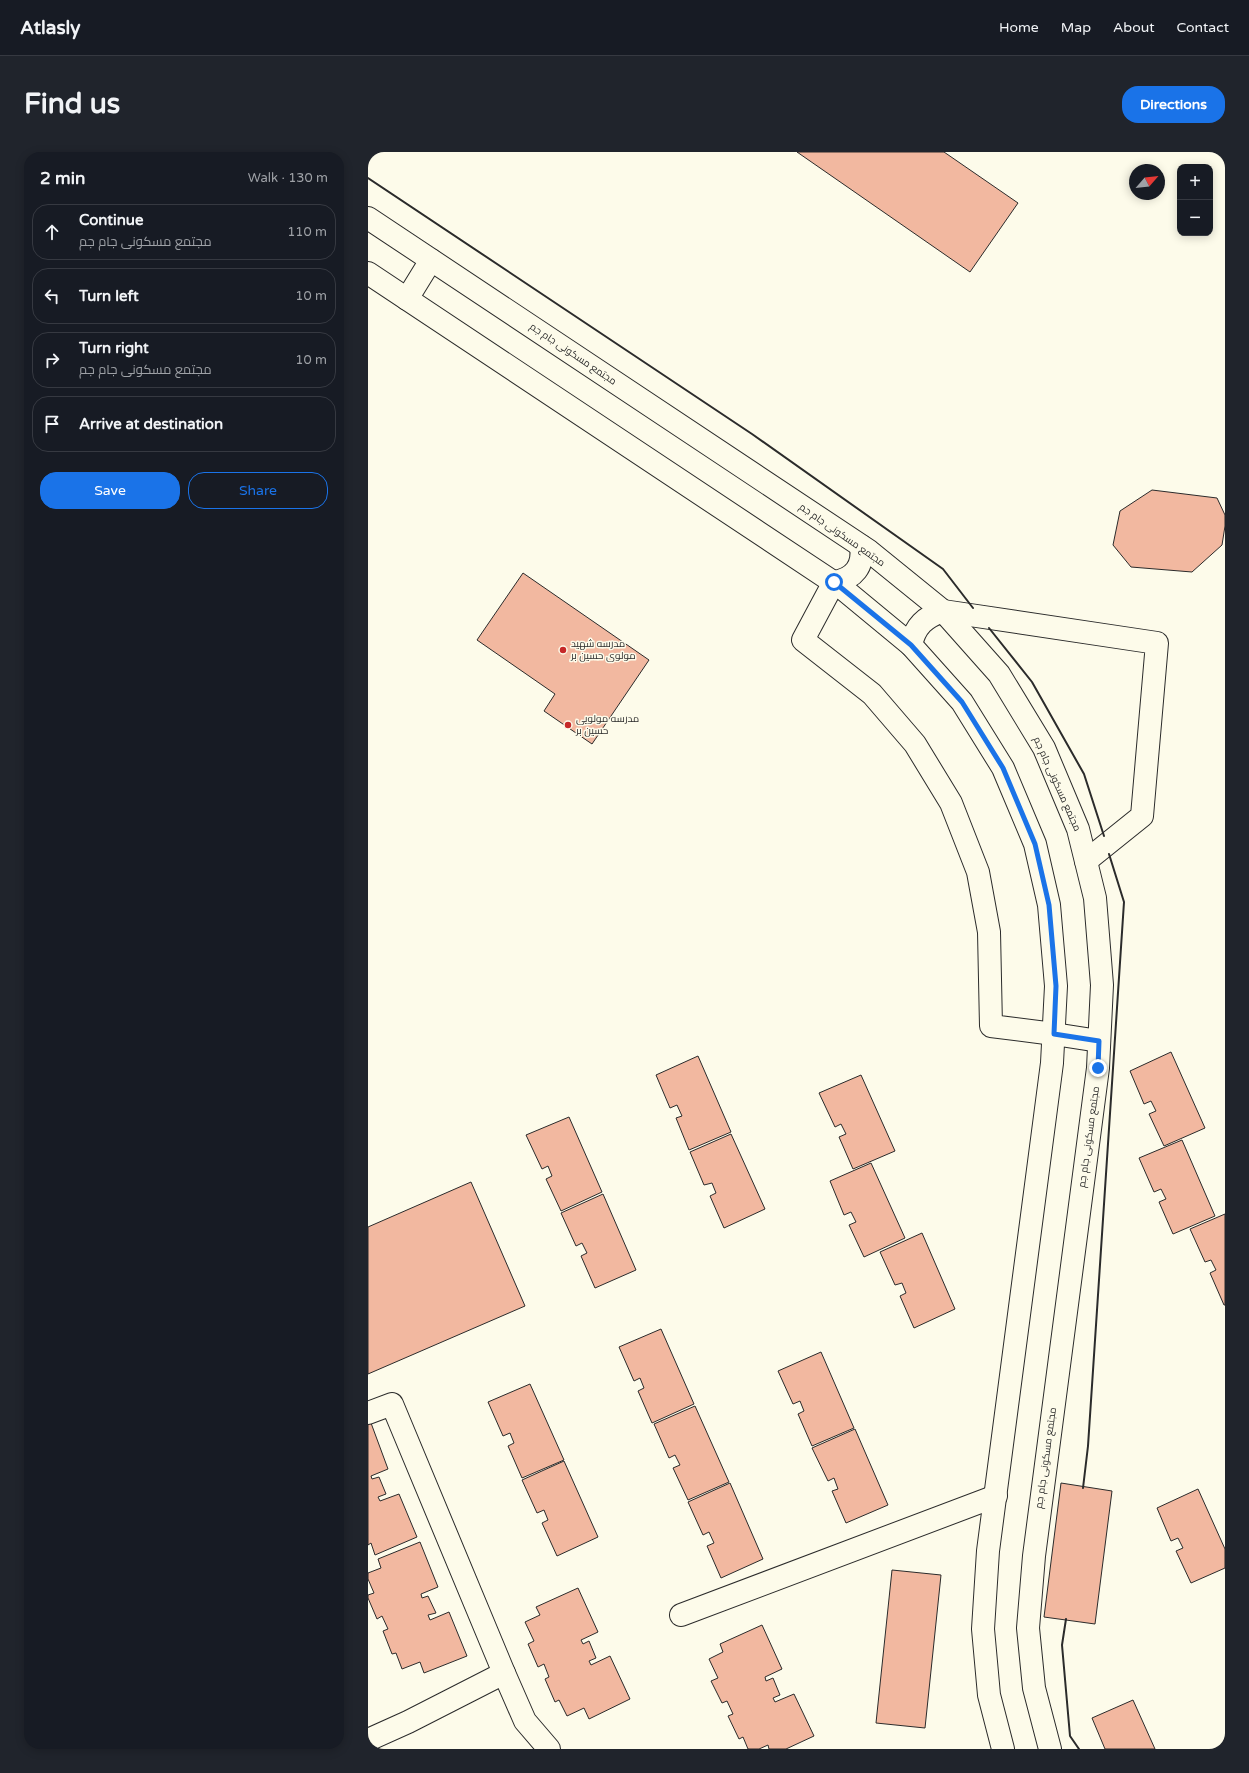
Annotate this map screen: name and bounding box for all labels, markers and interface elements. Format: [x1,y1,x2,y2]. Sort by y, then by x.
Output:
text: Atlasly [20,17,80,39]
text: Home [999,19,1039,36]
text: Map [1061,19,1091,36]
text: About [1113,19,1155,36]
text: Contact [1177,19,1229,36]
button: Directions [1122,86,1225,123]
text: Find us [24,87,120,121]
north arrow [1129,164,1165,200]
map controls [1177,164,1213,236]
button: + [1177,164,1213,200]
text: 2 min [40,168,85,189]
text: Walk · 130 m [248,170,328,186]
button: − [1177,200,1213,236]
text: Continue [79,211,143,229]
icon: ahead [41,221,63,243]
text: 110 m [287,224,327,240]
text: مجتمع مسکونی جام جم [79,234,212,250]
icon: left [41,285,63,307]
text: Turn left [79,287,139,305]
text: 10 m [295,288,327,304]
street label: مجتمع مسکونی جام جم [527,320,619,388]
text: Turn right [79,339,149,357]
icon: right [41,349,63,371]
text: 10 m [295,352,327,368]
text: مجتمع مسکونی جام جم [79,362,212,378]
icon: arrive [41,413,63,435]
text: Arrive at destination [79,415,223,433]
button: Save [40,472,180,509]
button: Share [188,472,328,509]
street label: مجتمع مسکونی جام جم [796,501,887,570]
route start [825,573,843,591]
place label: مدرسه شهید مولوی حسین بر [570,638,636,662]
marker: مدرسه شهید مولوی حسین بر [558,645,568,655]
place label: مدرسه مولویی حسین بر [575,713,639,737]
marker: مدرسه مولویی حسین بر [563,720,573,730]
street label: مجتمع مسکونی جام جم [1030,735,1083,833]
route end [1089,1059,1107,1077]
street label: مجتمع مسکونی جام جم [1076,1086,1103,1189]
street label: مجتمع مسکونی جام جم [1033,1407,1060,1510]

